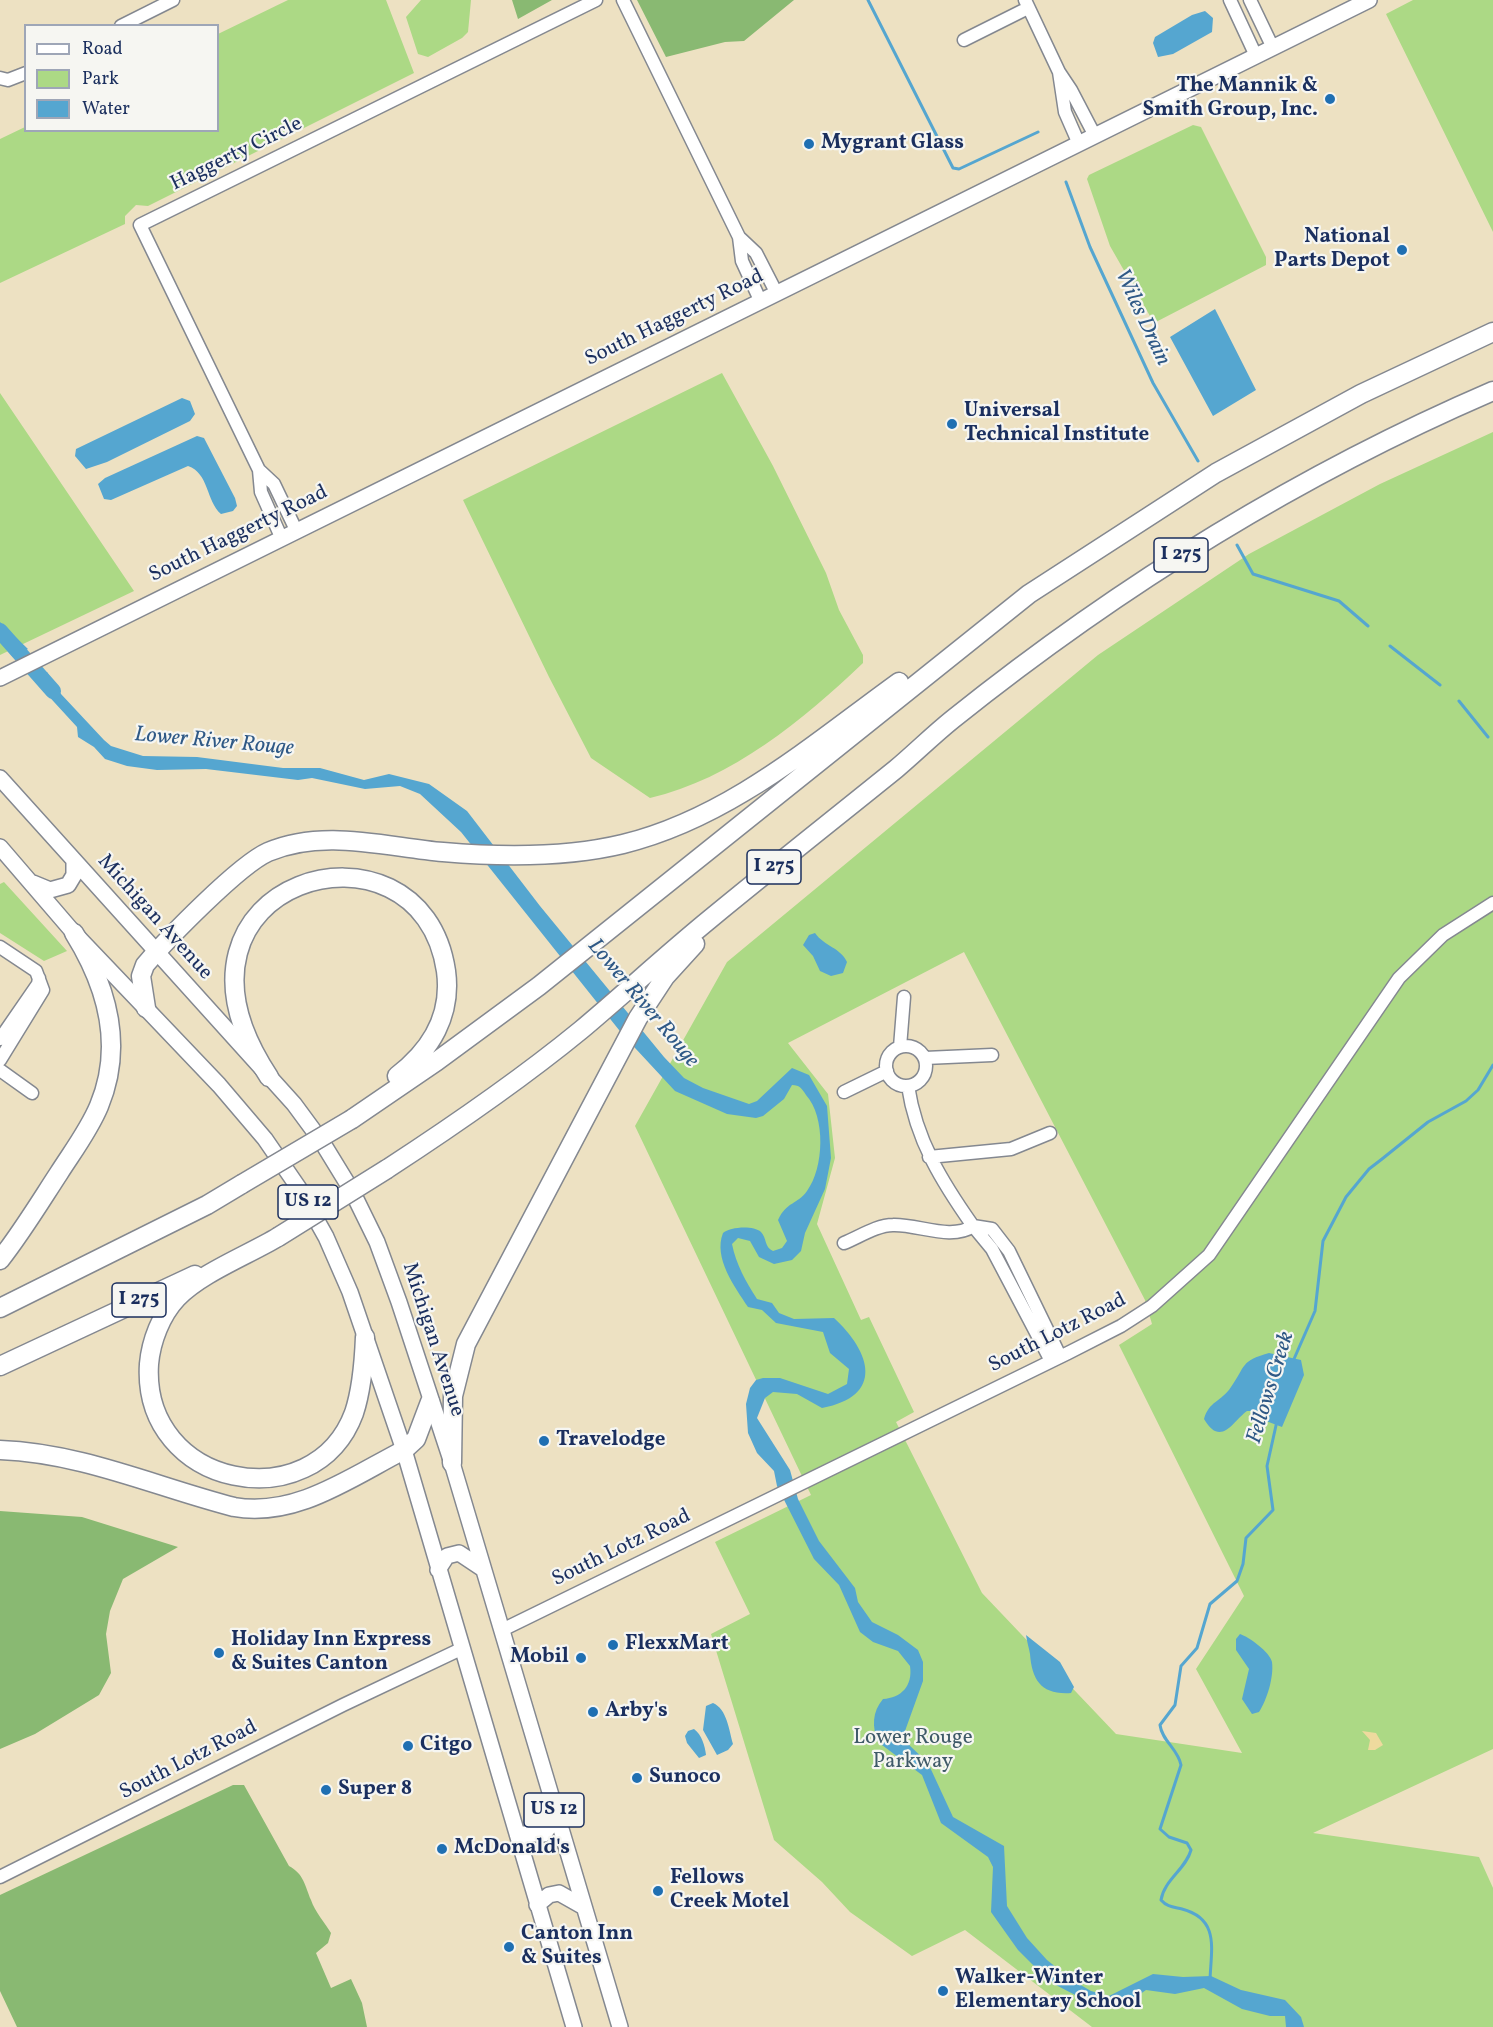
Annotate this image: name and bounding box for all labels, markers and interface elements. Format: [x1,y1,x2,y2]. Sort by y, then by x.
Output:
legend [24,24,219,132]
text: Road [82,37,123,62]
text: Park [82,67,119,92]
place label: The Mannik & Smith Group, Inc. [1142,74,1318,124]
marker: The Mannik & Smith Group, Inc. [1323,92,1337,106]
text: Water [82,97,130,122]
street label: Haggerty Circle [167,112,307,198]
place label: Mygrant Glass [821,131,964,157]
marker: Mygrant Glass [802,137,816,151]
place label: National Parts Depot [1274,225,1390,275]
marker: National Parts Depot [1395,243,1409,257]
street label: South Haggerty Road [582,265,768,373]
water label: Wiles Drain [1107,265,1175,371]
place label: Universal Technical Institute [964,399,1149,449]
marker: Universal Technical Institute [945,417,959,431]
street label: South Haggerty Road [146,481,332,589]
road number: I 275 [1154,538,1208,572]
water label: Lower River Rouge [133,723,295,763]
street label: Michigan Avenue [91,850,217,986]
road number: I 275 [747,850,801,884]
water label: Lower River Rouge [581,934,703,1074]
road number: US 12 [278,1185,338,1219]
street label: Michigan Avenue [395,1260,469,1420]
road number: I 275 [112,1283,166,1317]
street label: South Lotz Road [985,1288,1131,1380]
water label: Fellows Creek [1242,1329,1302,1447]
place label: Travelodge [556,1428,665,1454]
marker: Travelodge [537,1434,551,1448]
street label: South Lotz Road [549,1505,695,1593]
place label: Holiday Inn Express & Suites Canton [231,1628,431,1678]
place label: FlexxMart [625,1632,729,1658]
marker: FlexxMart [606,1638,620,1652]
place label: Mobil [510,1645,569,1671]
marker: Holiday Inn Express & Suites Canton [212,1646,226,1660]
marker: Mobil [574,1651,588,1665]
place label: Arby's [605,1699,668,1725]
marker: Arby's [586,1705,600,1719]
street label: South Lotz Road [116,1715,262,1807]
park label: Lower Rouge Parkway [853,1726,973,1776]
place label: Citgo [420,1733,472,1759]
marker: Citgo [401,1739,415,1753]
place label: Sunoco [649,1765,721,1791]
marker: Sunoco [630,1771,644,1785]
place label: Super 8 [338,1777,412,1803]
marker: Super 8 [319,1783,333,1797]
road number: US 12 [524,1793,584,1827]
place label: McDonald's [454,1836,570,1862]
marker: McDonald's [435,1842,449,1856]
place label: Fellows Creek Motel [670,1866,789,1916]
marker: Fellows Creek Motel [651,1884,665,1898]
place label: Canton Inn & Suites [521,1922,633,1972]
marker: Canton Inn & Suites [502,1940,516,1954]
place label: Walker-Winter Elementary School [955,1966,1141,2016]
marker: Walker-Winter Elementary School [936,1984,950,1998]

